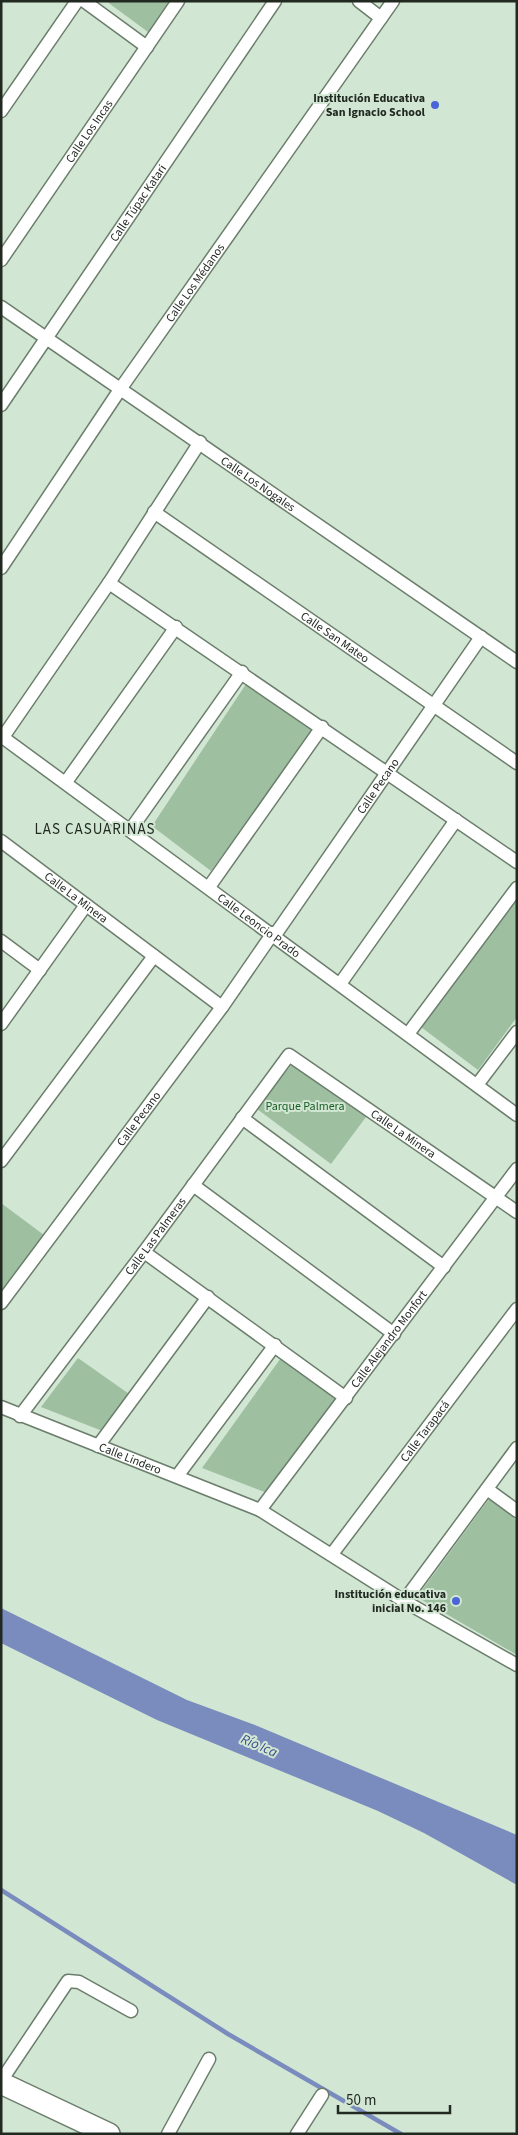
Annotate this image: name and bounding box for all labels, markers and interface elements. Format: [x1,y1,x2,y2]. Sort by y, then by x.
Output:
place label: Institución Educativa San Ignacio School [313,90,426,121]
street label: Calle Los Incas [61,96,117,166]
marker: Institución Educativa San Ignacio School [429,99,441,111]
street label: Calle Túpac Katari [106,161,170,245]
street label: Calle Los Médanos [161,240,229,325]
street label: Calle Los Nogales [217,452,299,516]
street label: Calle San Mateo [297,607,373,667]
street label: Calle Pecano [353,755,403,817]
district label: LAS CASUARINAS [34,819,156,840]
street label: Calle La Minera [41,868,112,927]
street label: Calle Leoncio Prado [214,889,304,962]
street label: Calle Pecano [113,1088,165,1150]
park label: Parque Palmera [265,1098,345,1115]
street label: Calle La Minera [367,1105,439,1162]
street label: Calle Las Palmeras [121,1194,190,1279]
street label: Calle Alejandro Monfort [346,1287,431,1391]
street label: Calle Tarapacá [396,1397,454,1465]
street label: Calle Lindero [96,1438,164,1478]
place label: Institución educativa inicial No. 146 [334,1586,446,1617]
marker: Institución educativa inicial No. 146 [450,1595,462,1607]
water label: Río Ica [238,1729,281,1763]
scale bar [338,2082,450,2114]
text: 50 m [346,2090,376,2111]

